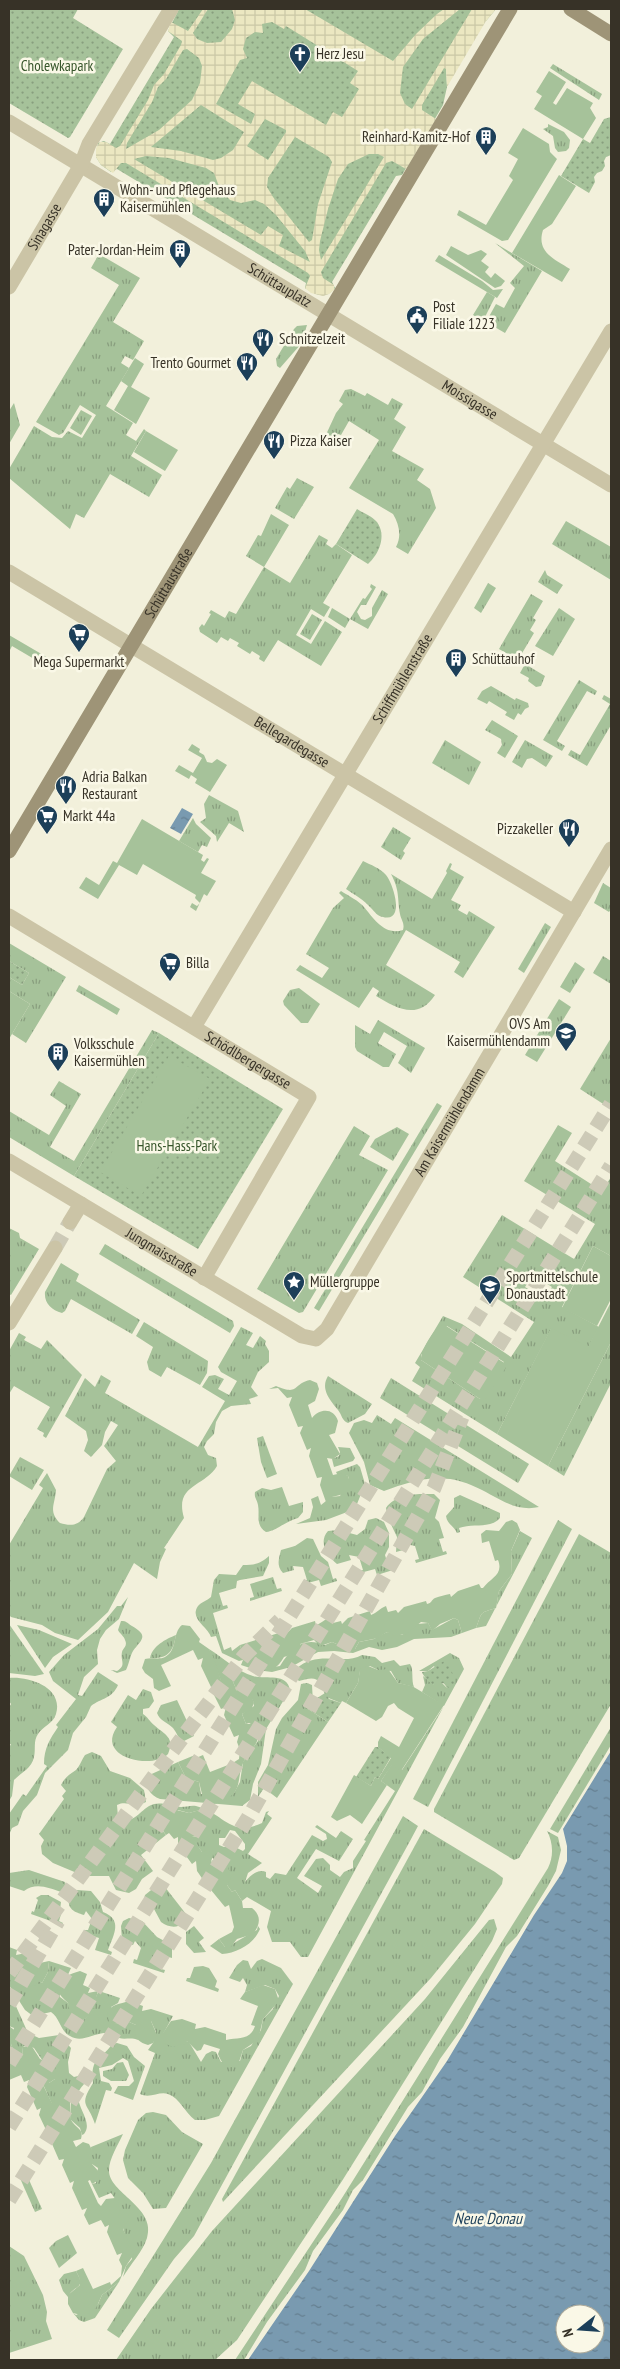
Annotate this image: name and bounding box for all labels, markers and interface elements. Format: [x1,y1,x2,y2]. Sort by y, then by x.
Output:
church icon: Herz Jesu [288,42,312,73]
place label: Herz Jesu [316,44,364,63]
park label: Cholewkapark [21,56,93,75]
building icon: Reinhard-Kamitz-Hof [474,125,498,156]
place label: Reinhard-Kamitz-Hof [362,127,471,146]
place label: Wohn- und Pflegehaus Kaisermühlen [120,180,235,216]
building icon: Wohn- und Pflegehaus Kaisermühlen [92,187,116,218]
street label: Sinagasse [23,200,65,253]
building icon: Pater-Jordan-Heim [168,238,192,269]
place label: Pater-Jordan-Heim [68,240,164,259]
street label: Schüttauplatz [244,258,315,311]
place label: Post Filiale 1223 [433,297,495,333]
public building icon: Post Filiale 1223 [405,304,429,335]
restaurant icon: Schnitzelzeit [251,327,275,358]
place label: Schnitzelzeit [279,329,345,348]
restaurant icon: Trento Gourmet [235,351,259,382]
place label: Trento Gourmet [150,353,231,372]
street label: Moissigasse [439,375,501,423]
restaurant icon: Pizza Kaiser [262,429,286,460]
place label: Pizza Kaiser [290,431,353,450]
street label: Schüttaustraße [140,544,196,621]
supermarket icon: Mega Supermarkt [67,622,91,653]
street label: Schiffmühlenstraße [368,630,436,727]
building icon: Schüttauhof [444,647,468,678]
place label: Schüttauhof [472,649,536,668]
place label: Mega Supermarkt [34,652,124,671]
street label: Bellegardegasse [251,712,333,772]
place label: Adria Balkan Restaurant [82,767,147,803]
restaurant icon: Adria Balkan Restaurant [54,774,78,805]
supermarket icon: Markt 44a [35,804,59,835]
place label: Markt 44a [63,806,115,825]
restaurant icon: Pizzakeller [557,817,581,848]
place label: Pizzakeller [497,819,554,838]
supermarket icon: Billa [158,951,182,982]
place label: Billa [186,953,209,972]
place label: OVS Am Kaisermühlendamm [447,1014,550,1050]
school or university icon: OVS Am Kaisermühlendamm [554,1021,578,1052]
street label: Schödlbergergasse [202,1026,295,1093]
place label: Volksschule Kaisermühlen [73,1034,145,1070]
building icon: Volksschule Kaisermühlen [46,1041,70,1072]
street label: Am Kaisermühlendamm [410,1064,489,1180]
park label: Hans-Hass-Park [137,1136,218,1155]
street label: Jungmaisstraße [122,1223,201,1281]
place label: Sportmittelschule Donaustadt [506,1267,598,1303]
place icon: Müllergruppe [282,1270,306,1301]
place label: Müllergruppe [310,1272,380,1291]
school or university icon: Sportmittelschule Donaustadt [478,1274,502,1305]
water label: Neue Donau [454,2208,523,2228]
north arrow [555,2304,605,2354]
text: N [558,2327,577,2339]

